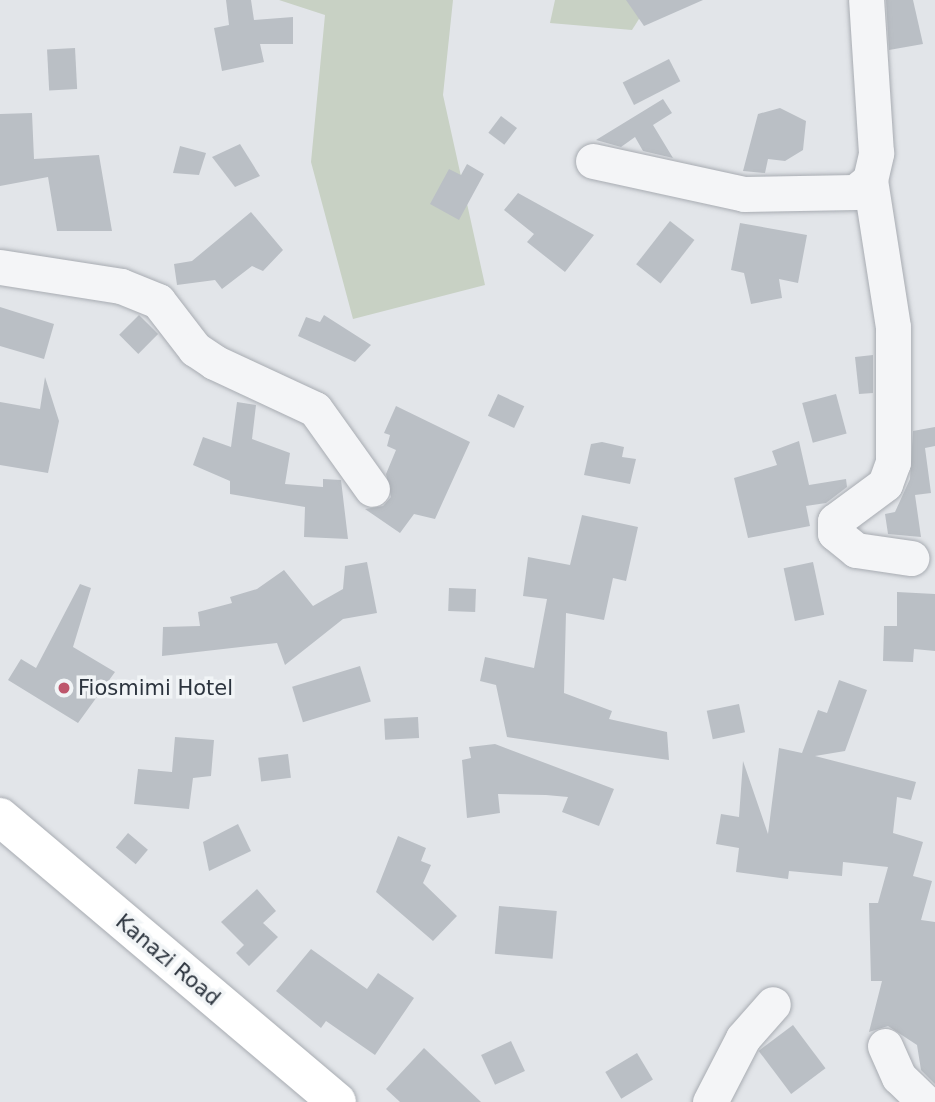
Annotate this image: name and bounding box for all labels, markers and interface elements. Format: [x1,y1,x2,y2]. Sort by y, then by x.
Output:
place label: Fiosmimi Hotel [78,675,233,701]
marker: Fiosmimi Hotel [56,680,72,696]
street label: Kanazi Road [111,909,225,1011]

